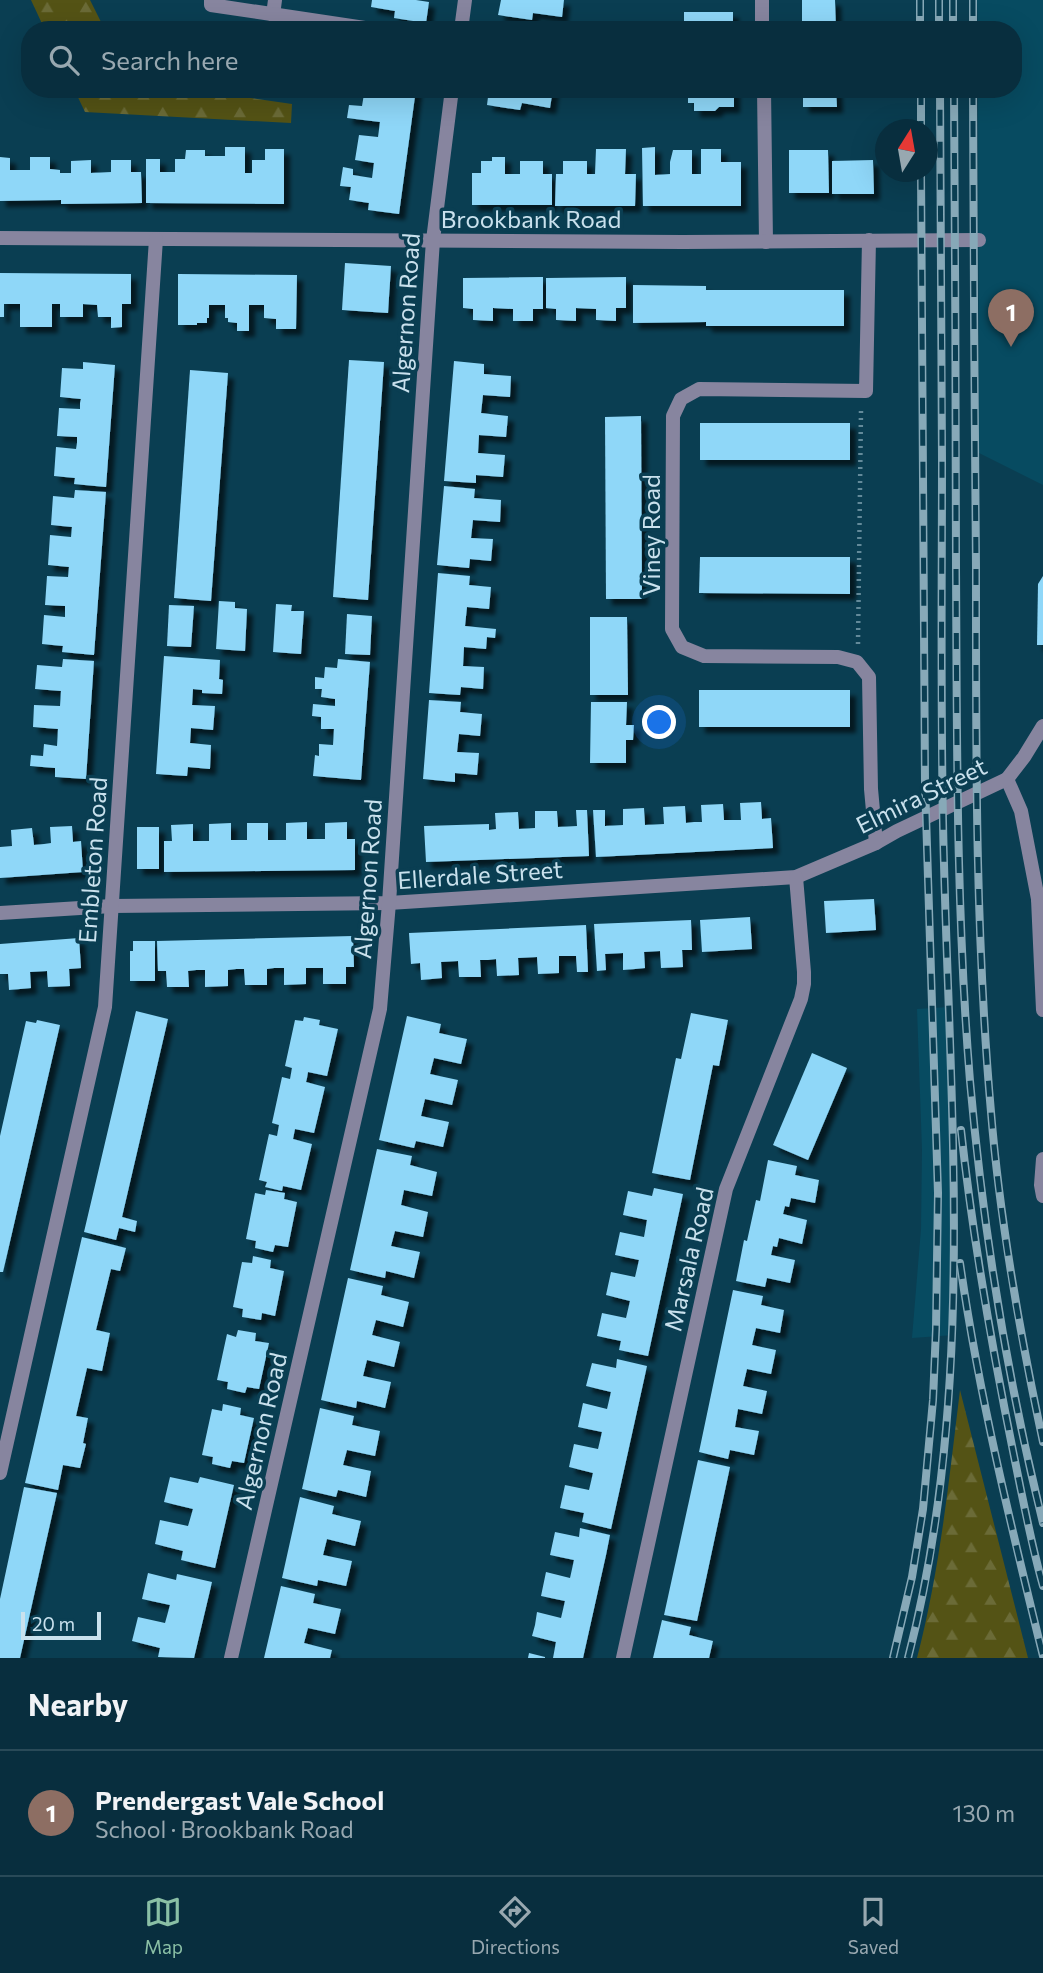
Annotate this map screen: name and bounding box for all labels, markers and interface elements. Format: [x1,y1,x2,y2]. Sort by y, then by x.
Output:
search box [21,21,1022,98]
icon: search [45,41,83,79]
text: Search here [101,44,239,75]
north arrow [875,119,938,182]
street label: Brookbank Road [441,204,621,233]
street label: Algernon Road [385,232,425,394]
pin: 1 [988,289,1034,347]
street label: Viney Road [636,474,665,596]
your location [642,705,676,739]
street label: Elmira Street [851,751,991,839]
street label: Embleton Road [72,776,112,944]
street label: Algernon Road [347,798,387,960]
street label: Ellerdale Street [396,854,564,894]
street label: Marsala Road [657,1184,719,1334]
street label: Algernon Road [228,1350,292,1512]
scale bar [21,1609,102,1641]
text: 20 m [32,1612,75,1635]
text: Nearby [28,1685,128,1722]
text: Prendergast Vale School [95,1784,384,1815]
text: 1 [46,1799,56,1827]
text: 130 m [953,1799,1015,1827]
text: School · Brookbank Road [95,1815,354,1843]
tab: Map [144,1893,183,1958]
tab: Directions [471,1893,560,1958]
tab: Saved [848,1893,899,1958]

